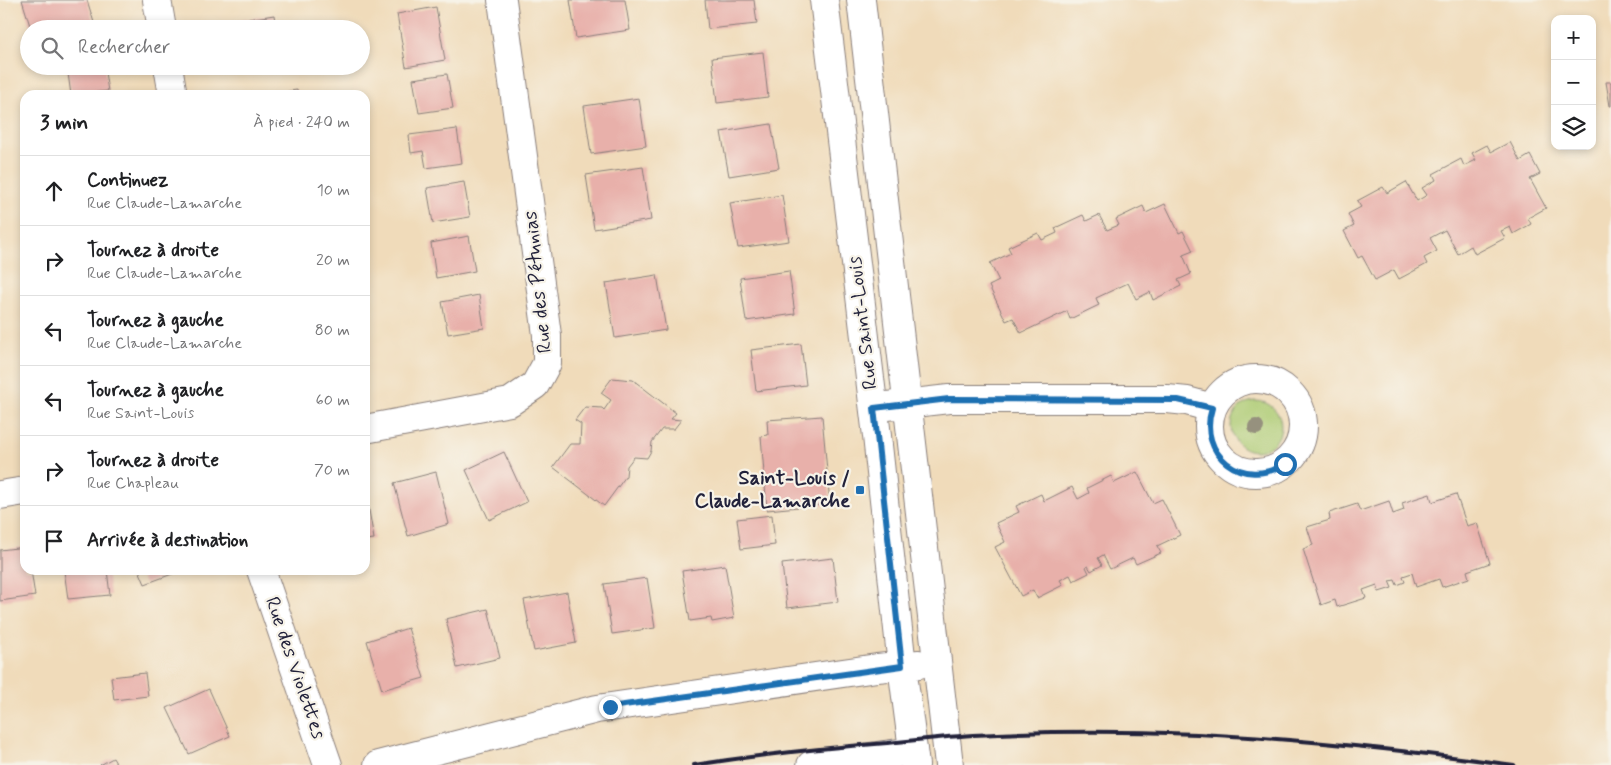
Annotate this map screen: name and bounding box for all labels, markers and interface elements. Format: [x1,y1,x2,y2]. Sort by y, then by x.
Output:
map controls [1551,15,1596,150]
button: + [1551,15,1596,60]
search box [20,20,370,75]
icon: search [38,34,66,62]
text: Rechercher [78,35,170,60]
button: − [1551,60,1596,105]
button: layers [1551,105,1596,150]
text: 3 min [40,109,88,137]
text: À pied · 240 m [253,112,350,133]
text: Continuez [87,168,168,193]
icon: ahead [40,177,68,205]
text: 10 m [317,180,350,201]
text: Rue Claude-Lamarche [87,193,242,214]
street label: Rue des Pétunias [517,209,559,355]
text: Tournez à droite [87,238,219,263]
icon: right [40,247,68,275]
text: 20 m [316,250,350,271]
street label: Rue Saint-Louis [841,255,885,391]
text: Rue Claude-Lamarche [87,263,242,284]
text: Tournez à gauche [87,308,224,333]
icon: left [40,317,68,345]
text: 80 m [315,320,350,341]
text: Rue Claude-Lamarche [87,333,242,354]
text: Tournez à gauche [87,378,224,403]
icon: left [40,387,68,415]
text: 60 m [316,390,350,411]
text: Rue Saint-Louis [87,403,194,424]
text: Tournez à droite [87,448,219,473]
route start [1274,453,1297,476]
icon: right [40,457,68,485]
text: 70 m [314,460,350,481]
place label: Saint-Louis / Claude-Lamarche [695,465,850,515]
text: Rue Chapleau [87,473,179,494]
marker: Saint-Louis / Claude-Lamarche [854,484,866,496]
icon: arrive [40,527,68,555]
text: Arrivée à destination [87,528,248,553]
street label: Rue des Violettes [258,593,332,743]
route end [599,696,622,719]

